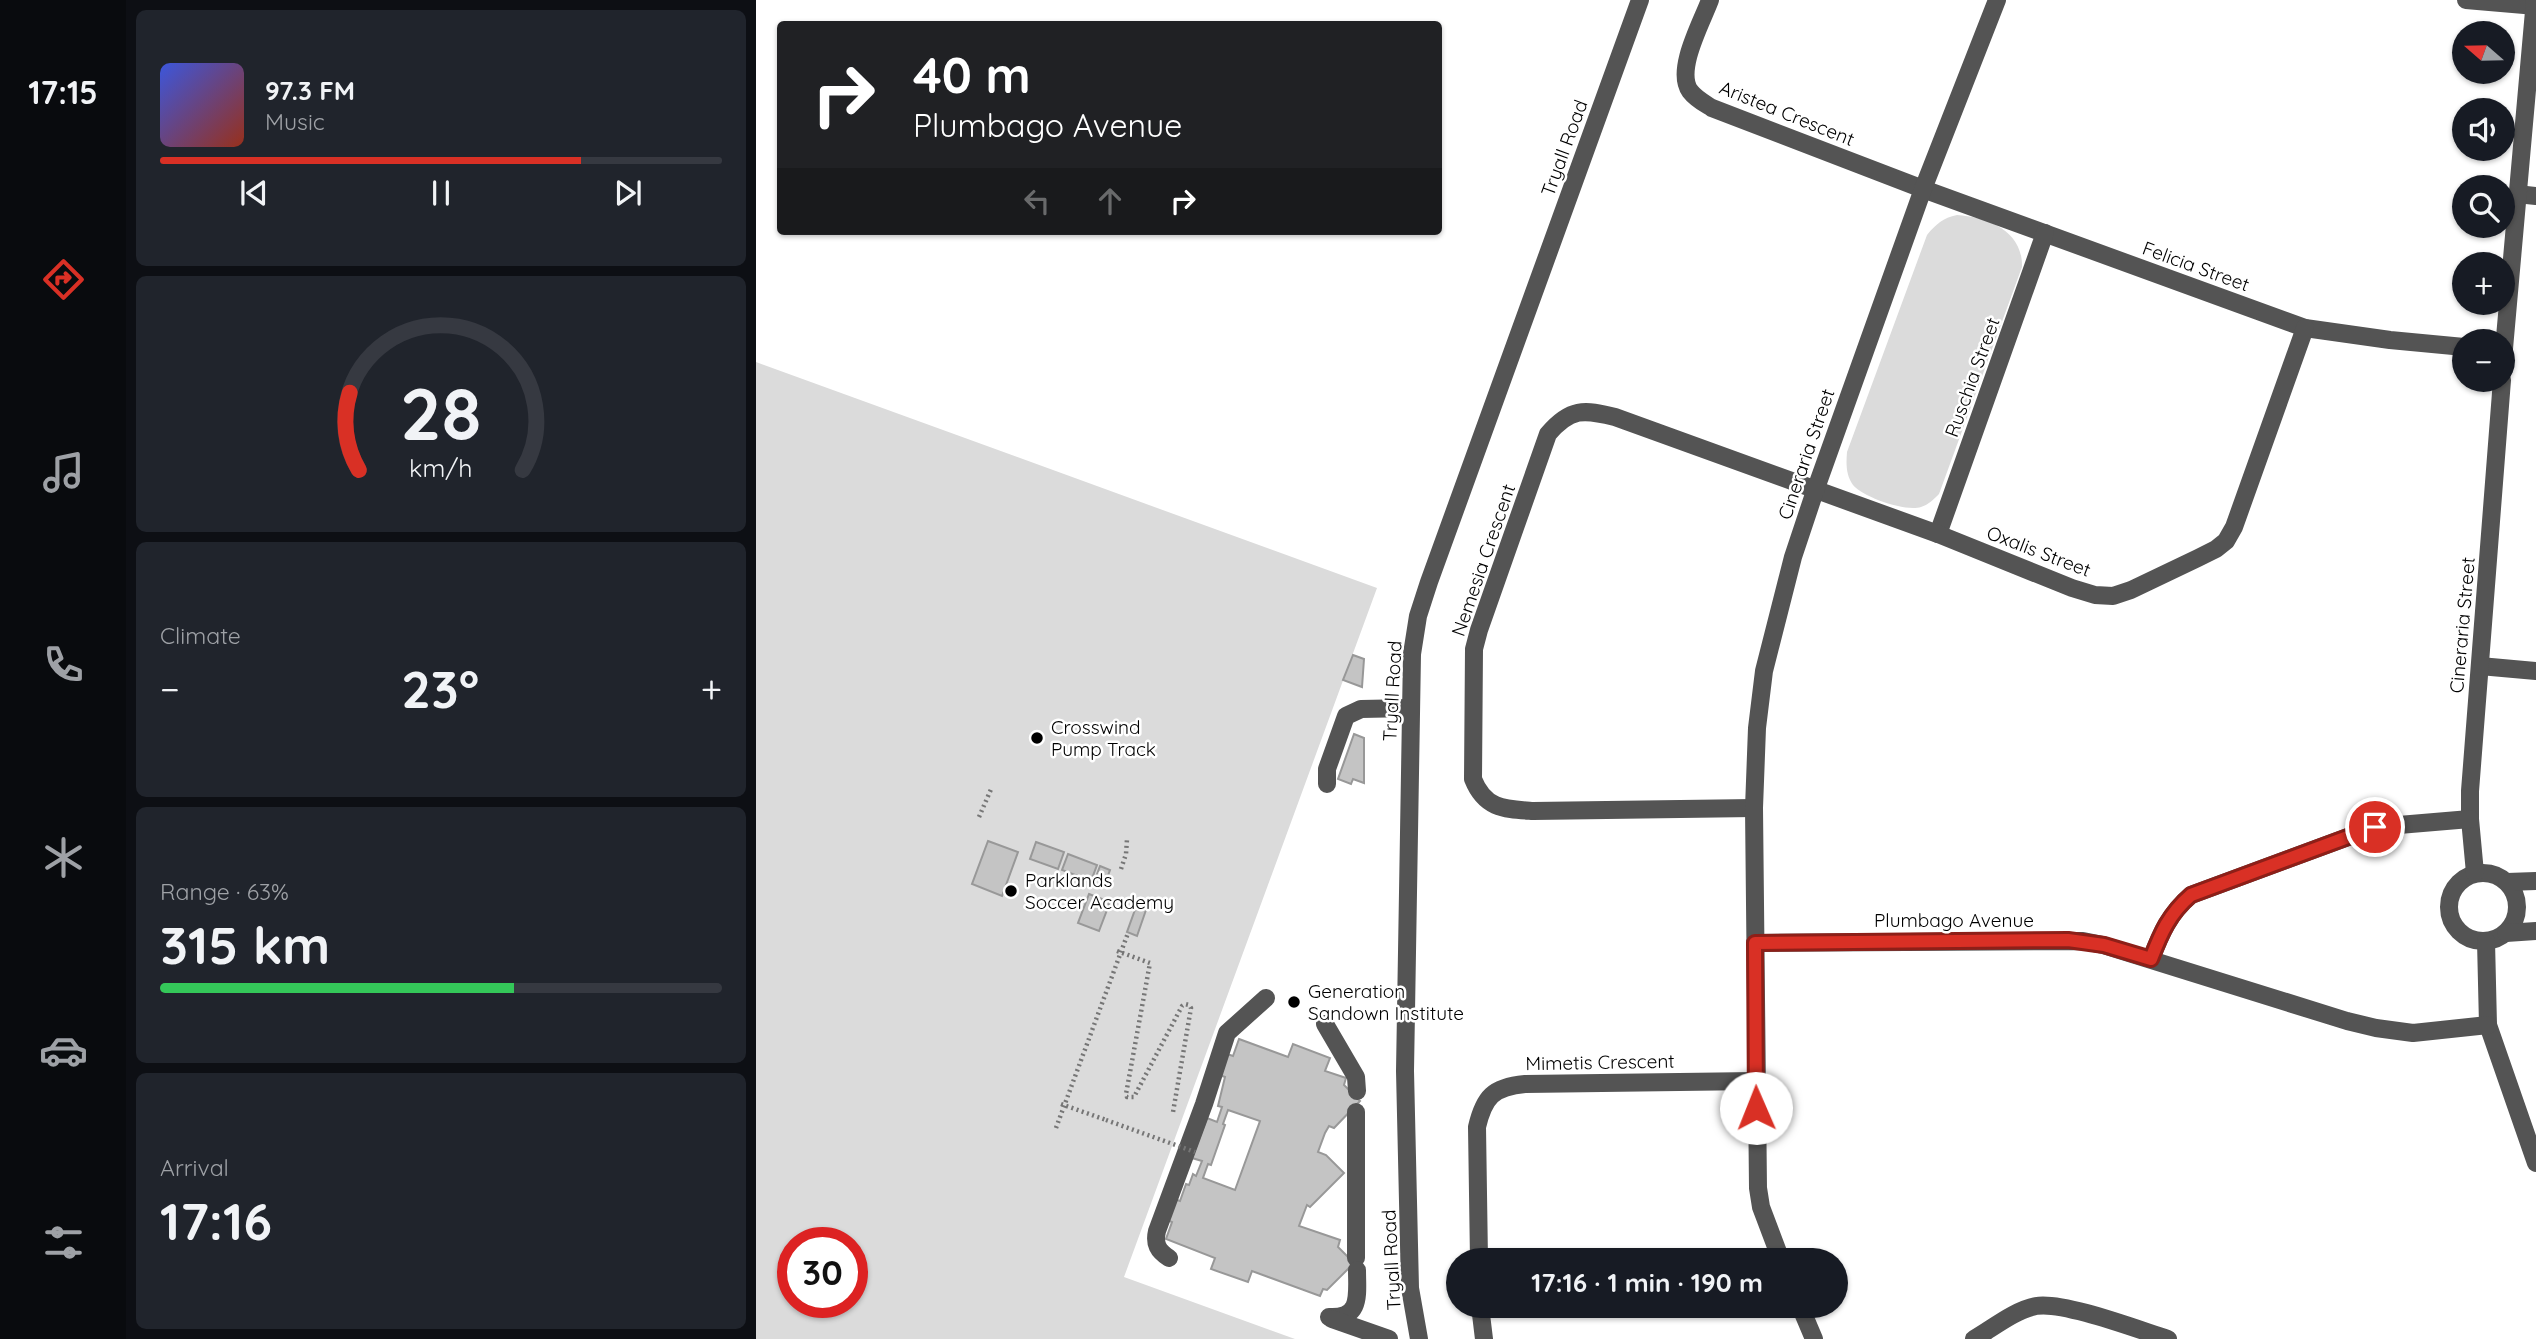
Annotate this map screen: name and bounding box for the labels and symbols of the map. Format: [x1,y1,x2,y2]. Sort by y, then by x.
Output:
north arrow [2452,21,2515,84]
street label: Aristea Crescent [1716,75,1858,151]
street label: Tryall Road [1535,96,1593,200]
street label: Felicia Street [2139,236,2253,296]
street label: Ruschia Street [1939,314,2005,440]
street label: Cineraria Street [1772,385,1840,523]
street label: Nemesia Crescent [1446,481,1520,639]
street label: Oxalis Street [1984,520,2094,582]
street label: Cineraria Street [2444,556,2480,694]
street label: Tryall Road [1377,640,1407,742]
place label: Crosswind Pump Track [1051,715,1156,761]
marker: Crosswind Pump Track [1029,730,1045,746]
pin [2345,797,2405,857]
place label: Parklands Soccer Academy [1025,868,1174,914]
marker: Parklands Soccer Academy [1003,883,1019,899]
street label: Plumbago Avenue [1874,908,2034,932]
place label: Generation Sandown Institute [1308,979,1464,1025]
marker: Generation Sandown Institute [1286,994,1302,1010]
street label: Mimetis Crescent [1525,1049,1675,1075]
position arrow [1719,1071,1793,1145]
street label: Tryall Road [1376,1209,1406,1311]
speed limit sign: 30 [777,1227,868,1318]

